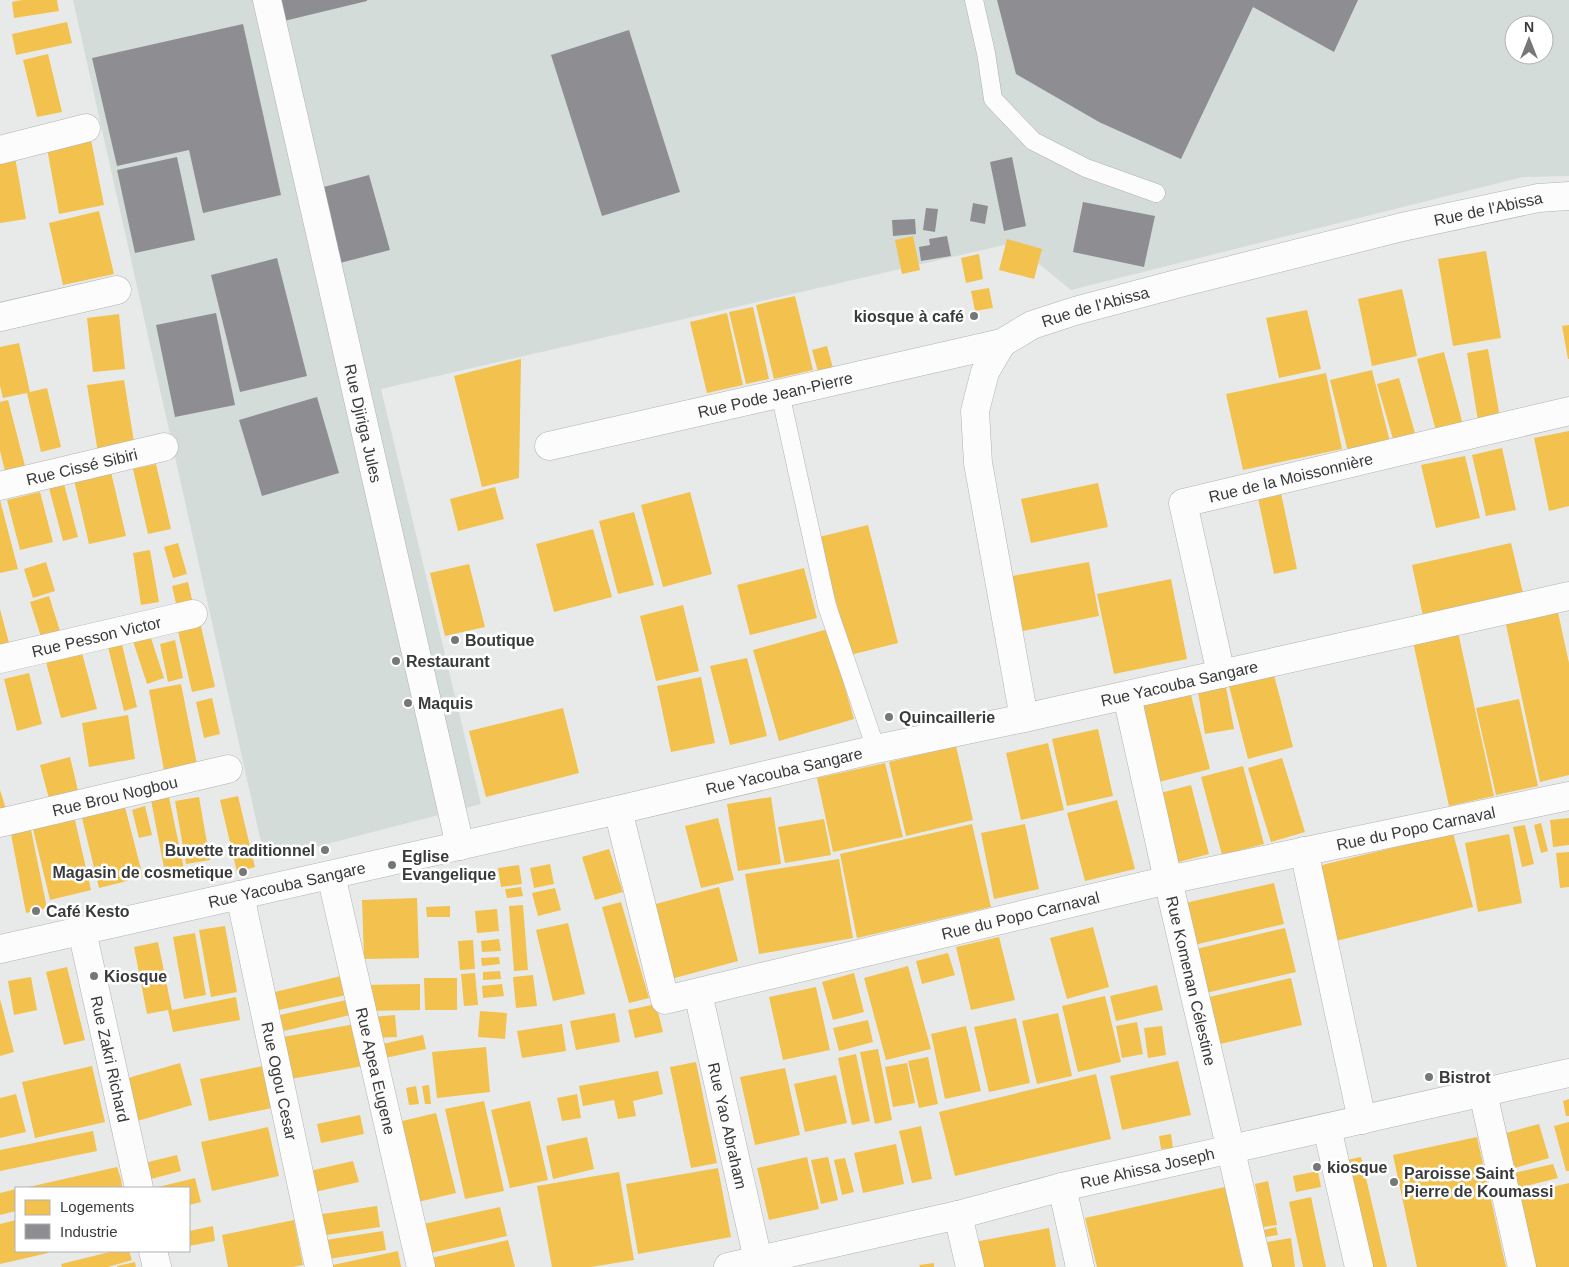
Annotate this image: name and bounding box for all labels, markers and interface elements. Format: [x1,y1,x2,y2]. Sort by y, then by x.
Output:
north arrow [1504,15,1554,65]
text: N [1524,19,1534,35]
street label: Rue de l'Abissa [1432,189,1544,228]
street label: Rue de l'Abissa [1039,283,1151,330]
place label: kiosque à café [854,308,964,325]
marker: kiosque à café [968,310,980,322]
street label: Rue Djiriga Jules [342,362,385,484]
street label: Rue Pode Jean-Pierre [696,369,854,420]
street label: Rue Cissé Sibiri [24,445,139,488]
street label: Rue de la Moissonnière [1207,450,1375,505]
street label: Rue Pesson Victor [30,613,163,660]
place label: Boutique [465,632,534,649]
marker: Boutique [449,634,461,646]
place label: Restaurant [406,653,490,670]
marker: Restaurant [390,655,402,667]
street label: Rue Yacouba Sangare [1099,657,1260,709]
place label: Maquis [418,695,473,712]
marker: Maquis [402,697,414,709]
place label: Quincaillerie [899,709,995,726]
marker: Quincaillerie [883,711,895,723]
street label: Rue Yacouba Sangare [704,744,864,797]
street label: Rue Brou Nogbou [50,773,179,819]
street label: Rue du Popo Carnaval [1335,803,1497,853]
place label: Buvette traditionnel [165,842,315,859]
marker: Buvette traditionnel [319,844,331,856]
place label: Eglise Evangelique [402,848,496,883]
street label: Rue Yacouba Sangare [207,859,367,910]
marker: Eglise Evangelique [386,859,398,871]
place label: Magasin de cosmetique [53,864,233,881]
marker: Magasin de cosmetique [237,866,249,878]
street label: Rue du Popo Carnaval [940,888,1101,942]
street label: Rue Komenan Célestine [1164,894,1219,1067]
place label: Café Kesto [46,903,130,920]
marker: Café Kesto [30,905,42,917]
place label: Kiosque [104,968,167,985]
marker: Kiosque [88,970,100,982]
street label: Rue Zakri Richard [88,994,133,1124]
street label: Rue Apea Eugene [353,1006,399,1136]
street label: Rue Ogou Cesar [259,1020,300,1142]
street label: Rue Yao Abraham [705,1061,750,1191]
place label: Bistrot [1439,1069,1491,1086]
marker: Bistrot [1423,1071,1435,1083]
street label: Rue Ahissa Joseph [1079,1144,1216,1191]
place label: kiosque [1327,1159,1388,1176]
marker: kiosque [1311,1161,1323,1173]
place label: Paroisse Saint Pierre de Koumassi [1404,1165,1553,1200]
marker: Paroisse Saint Pierre de Koumassi [1388,1176,1400,1188]
legend [15,1187,190,1252]
text: Logements [60,1198,134,1215]
text: Industrie [60,1223,118,1240]

